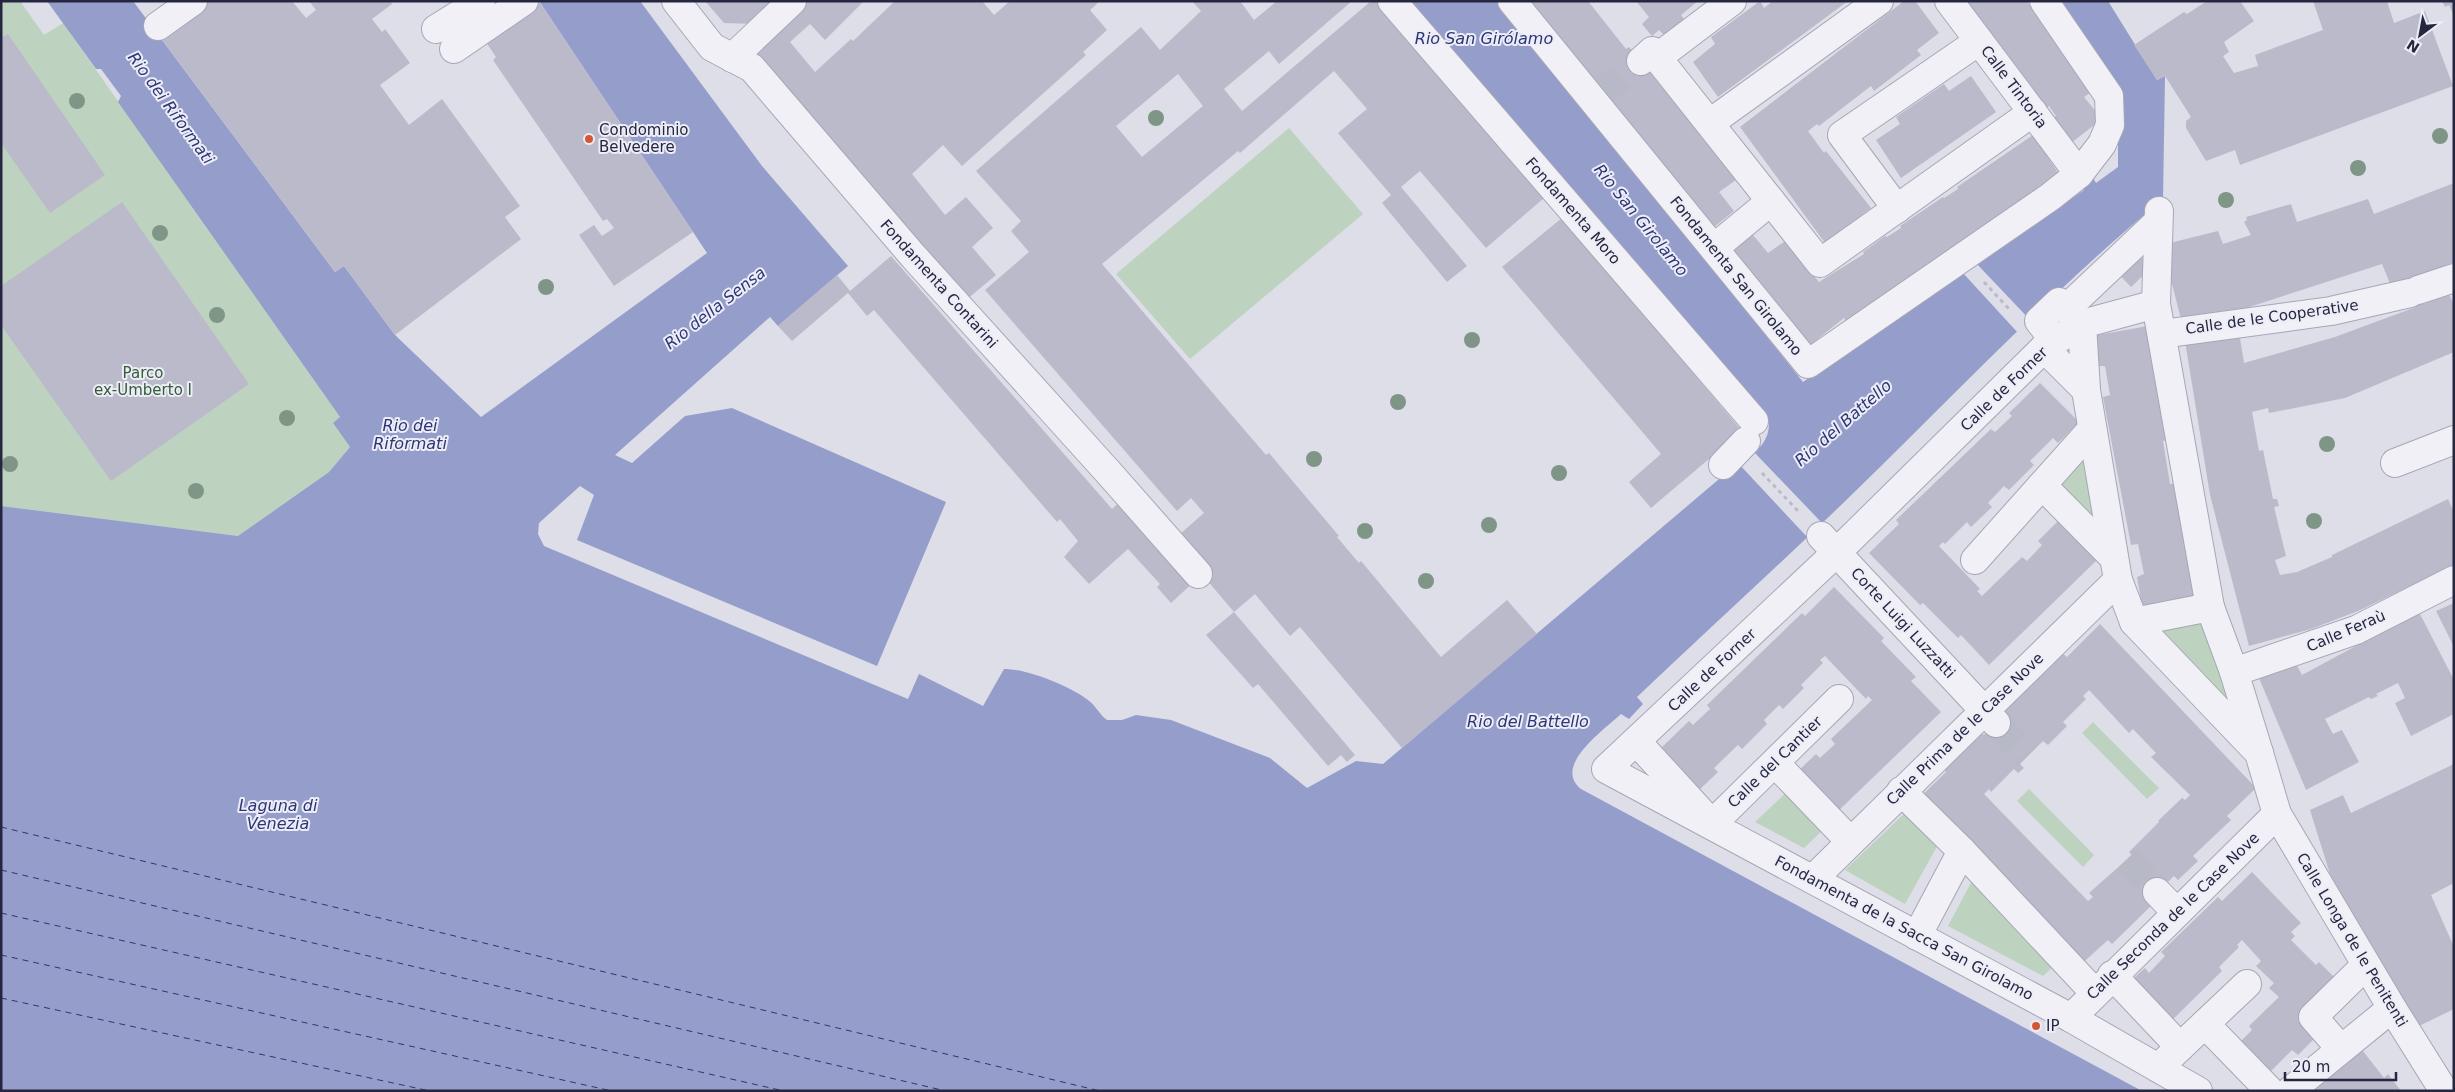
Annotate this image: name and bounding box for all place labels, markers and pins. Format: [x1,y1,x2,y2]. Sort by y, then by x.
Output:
place label: Condominio Belvedere [599,121,689,156]
marker: Condominio Belvedere [583,133,595,145]
place label: IP [2046,1017,2059,1035]
marker: IP [2030,1020,2042,1032]

